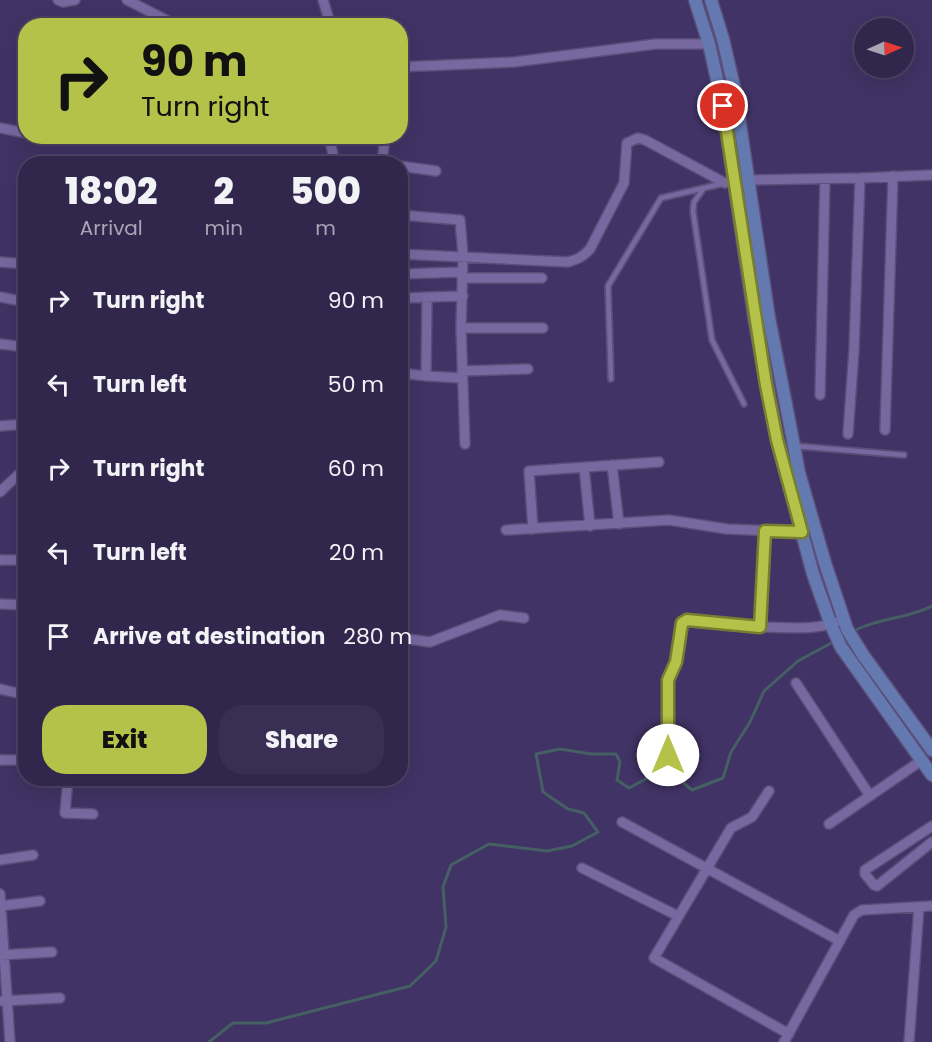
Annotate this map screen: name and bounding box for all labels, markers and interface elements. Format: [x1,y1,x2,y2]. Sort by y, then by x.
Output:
north arrow [854,18,914,78]
map controls [854,18,914,78]
text: 90 m [141,32,248,91]
icon: right [42,42,120,120]
pin [697,80,748,131]
text: Turn right [141,88,270,125]
icon: arrive [706,89,739,122]
text: 18:02 [65,166,158,217]
text: 2 [214,166,234,217]
text: 500 [290,166,361,217]
text: Arrival [80,214,143,242]
text: min [205,214,243,242]
text: m [315,214,336,242]
icon: right [42,284,75,317]
text: Turn right [93,285,204,316]
text: 90 m [328,285,384,316]
icon: left [42,368,75,401]
text: Turn left [93,369,187,400]
text: 50 m [328,369,384,400]
icon: right [42,452,75,485]
text: Turn right [93,453,204,484]
text: 60 m [328,453,384,484]
icon: left [42,536,75,569]
text: Turn left [93,537,187,568]
text: 20 m [329,537,384,568]
icon: arrive [42,620,75,653]
text: Arrive at destination [93,621,325,652]
text: 280 m [343,621,412,652]
button: Exit [42,705,207,774]
button: Share [219,705,384,774]
position arrow [636,723,700,787]

